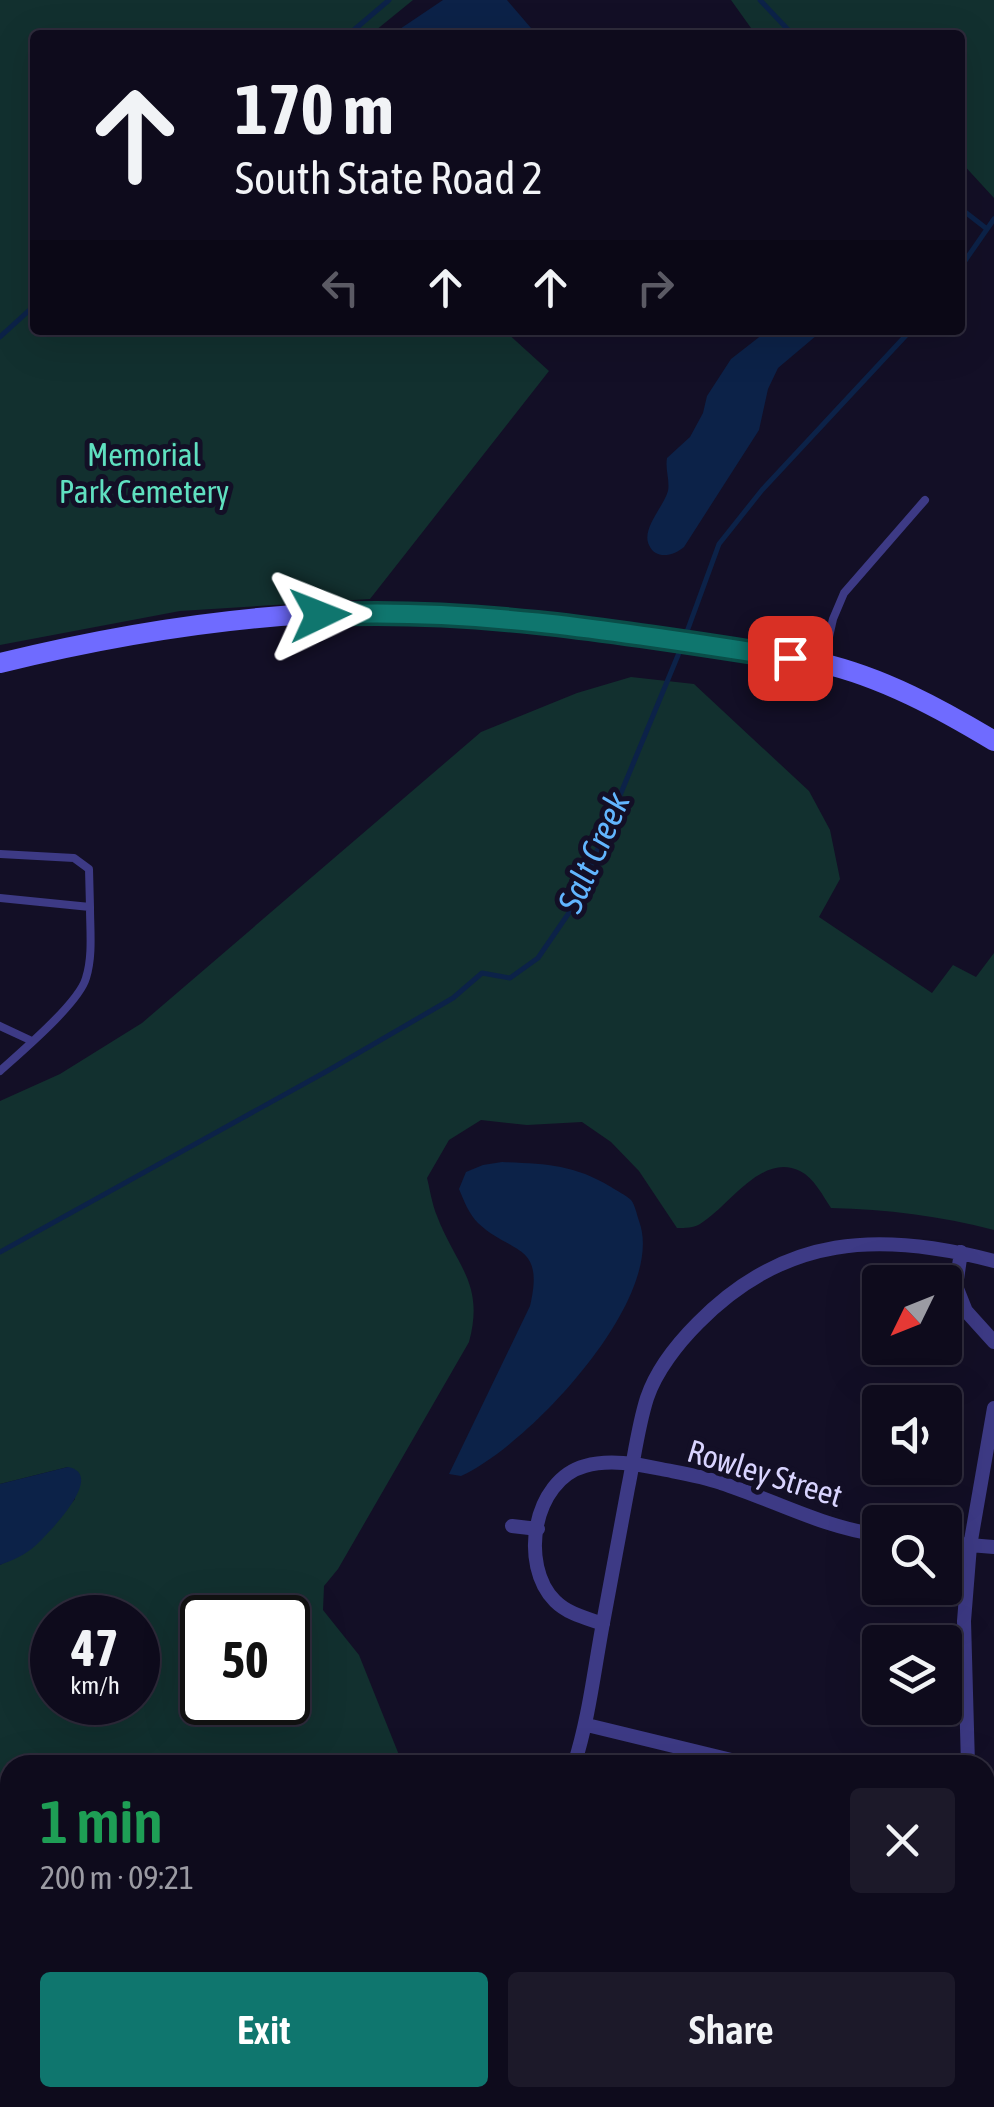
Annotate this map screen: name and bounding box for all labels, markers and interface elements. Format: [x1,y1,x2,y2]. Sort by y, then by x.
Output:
text: 170 m [235,69,394,149]
icon: ahead [70,70,200,200]
text: South State Road 2 [235,152,543,204]
icon: left [313,260,368,315]
icon: ahead [418,260,473,315]
icon: ahead [523,260,578,315]
icon: right [628,260,683,315]
park label: Memorial Park Cemetery [59,436,229,510]
position arrow [268,563,372,667]
pin [748,616,833,701]
icon: arrive [763,631,818,686]
water label: Salt Creek [549,785,637,919]
north arrow [862,1265,962,1365]
map controls [862,1265,962,1725]
button: sound [862,1385,962,1485]
street label: Rowley Street [683,1432,847,1514]
button: search [862,1505,962,1605]
speed limit sign: 50 [180,1595,310,1725]
text: 47 [71,1619,118,1677]
button: layers [862,1625,962,1725]
text: km/h [70,1671,120,1699]
text: 1 min [40,1787,163,1856]
button: close [850,1788,955,1893]
text: 200 m · 09:21 [40,1859,194,1896]
button: Exit [40,1972,488,2087]
button: Share [508,1972,955,2087]

